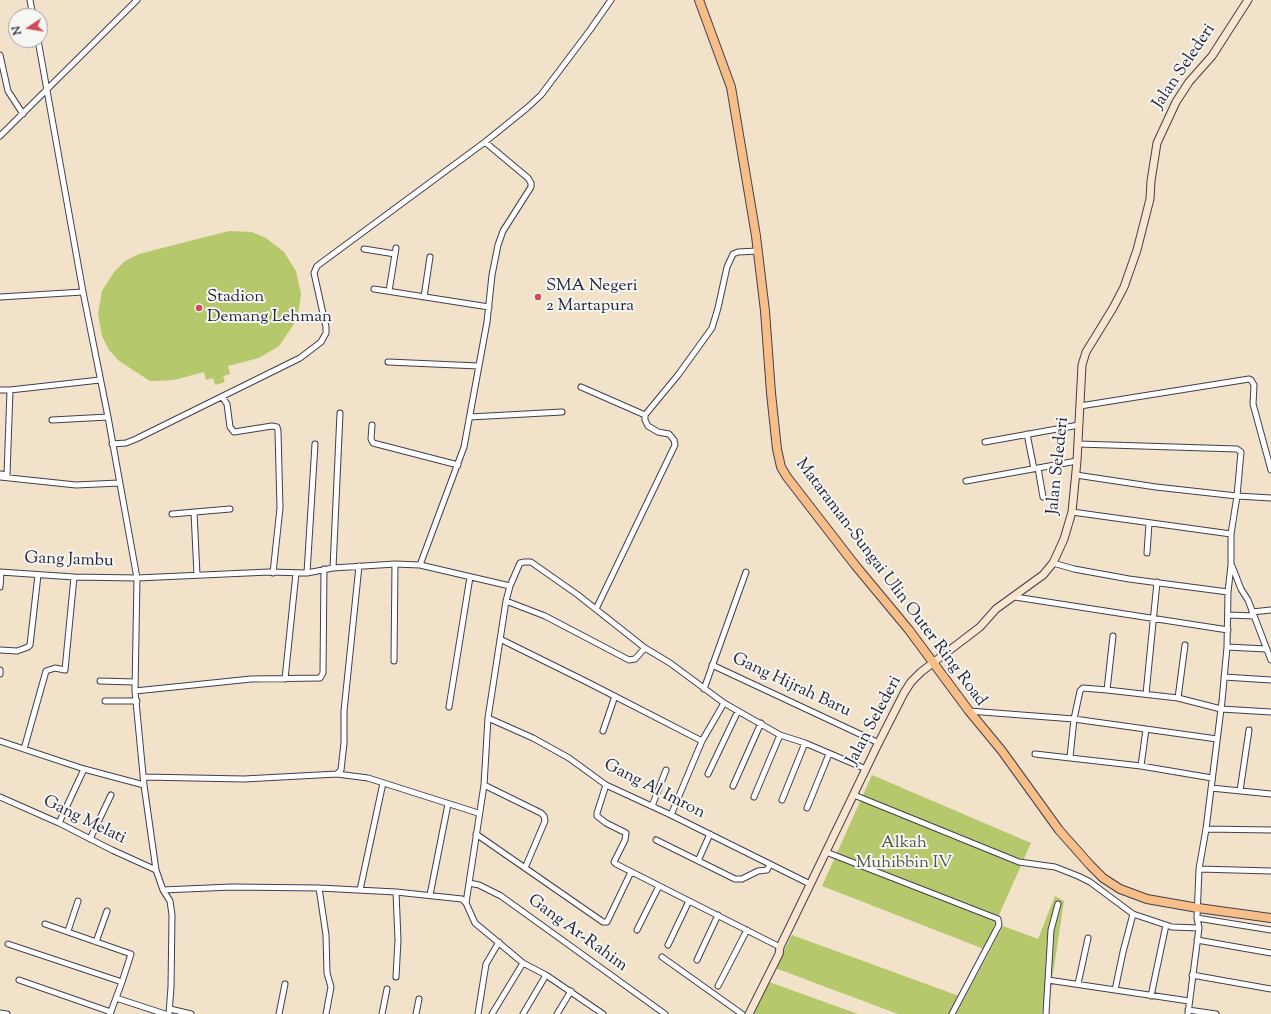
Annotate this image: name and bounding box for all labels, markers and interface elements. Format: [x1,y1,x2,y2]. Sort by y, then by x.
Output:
north arrow [8,8,48,48]
street label: Jalan Selederi [1149,21,1221,113]
text: N [9,24,26,36]
place label: SMA Negeri 2 Martapura [546,277,638,317]
place label: Stadion Demang Lehman [207,288,332,328]
marker: SMA Negeri 2 Martapura [533,292,543,302]
marker: Stadion Demang Lehman [194,303,204,313]
street label: Jalan Selederi [1044,416,1074,516]
street label: Mataraman-Sungai Ulin Outer Ring Road [790,455,990,711]
street label: Gang Jambu [24,549,114,573]
street label: Gang Hijrah Baru [728,650,854,722]
street label: Jalan Selederi [843,673,907,769]
street label: Gang Al Imron [600,756,708,824]
street label: Gang Melati [39,792,129,850]
park label: Alkah Muhibbin IV [856,834,952,874]
street label: Gang Ar-Rahim [523,891,631,977]

